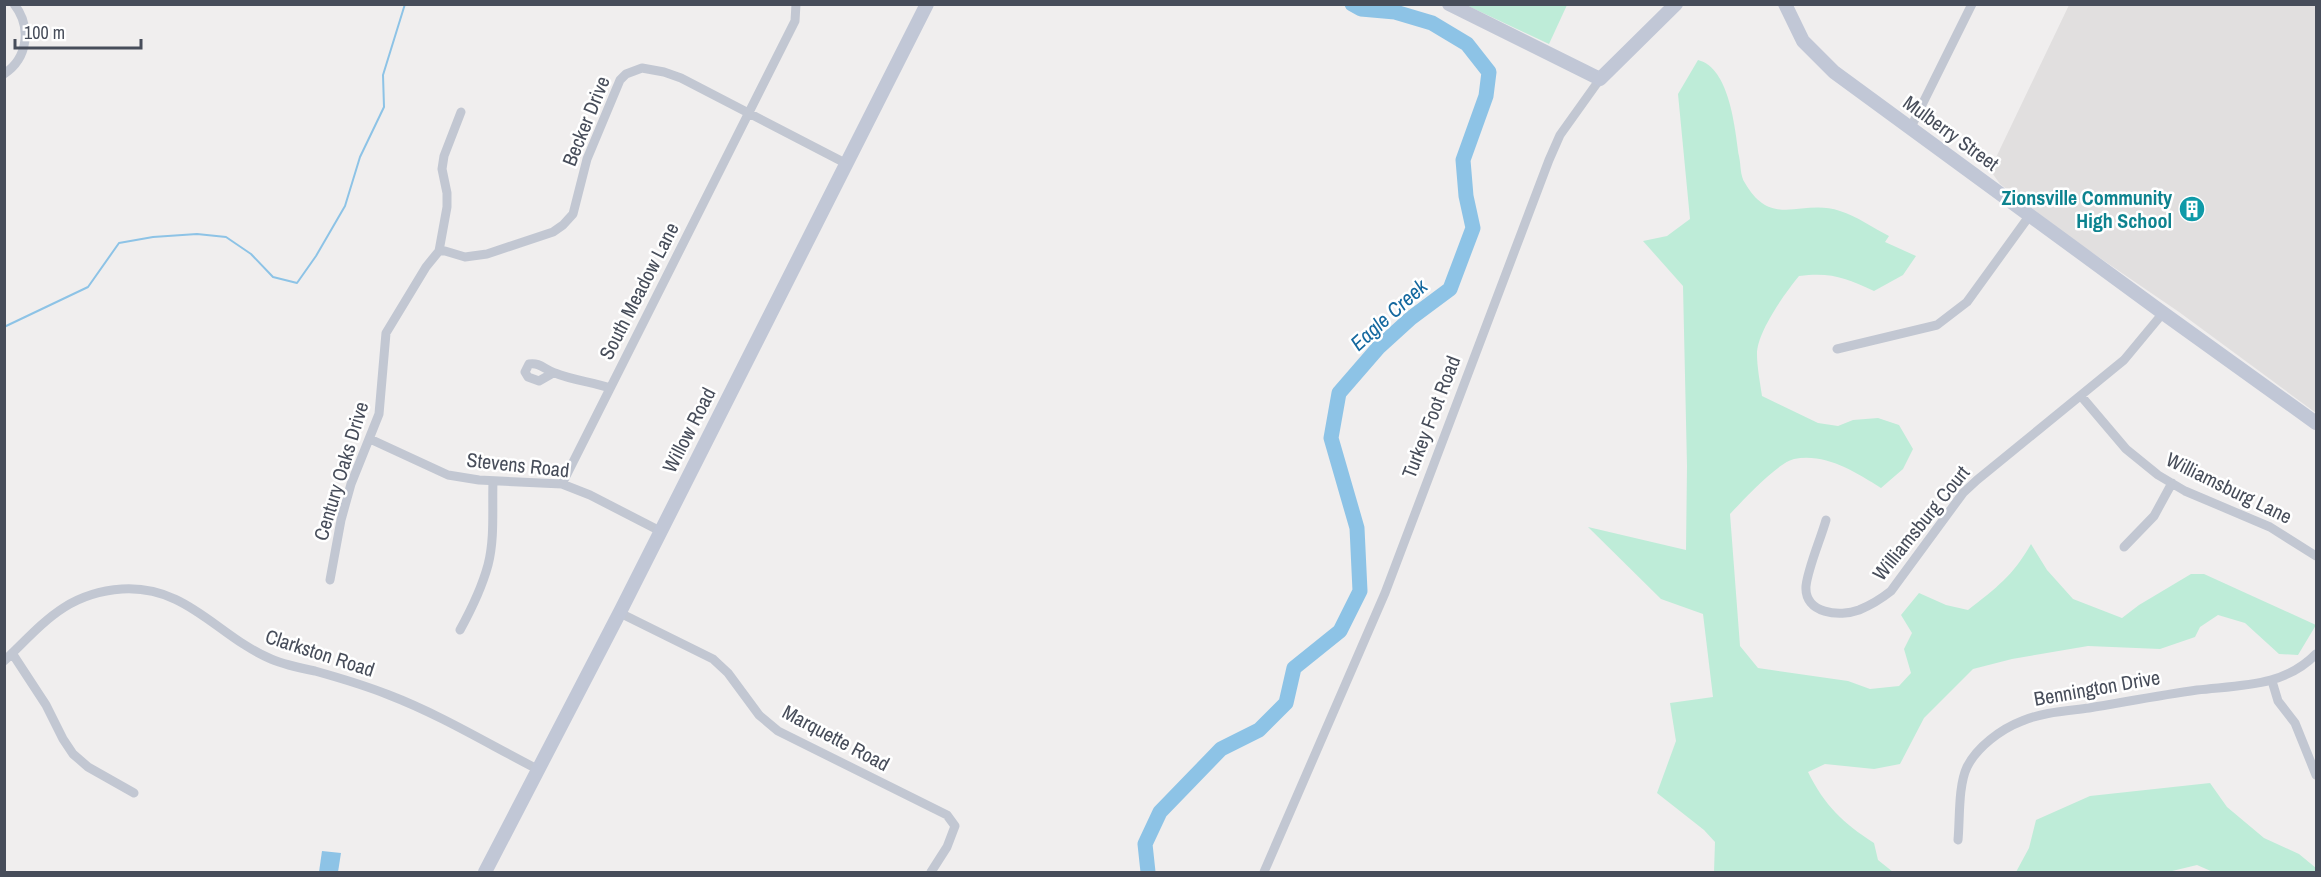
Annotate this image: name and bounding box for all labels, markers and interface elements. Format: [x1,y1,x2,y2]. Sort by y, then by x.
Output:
scale bar [15,12,141,50]
text: 100 m [24,20,65,45]
street label: Becker Drive [555,72,616,170]
street label: Mulberry Street [1898,89,2005,177]
place label: Zionsville Community High School [2002,184,2173,234]
building icon: Zionsville Community High School [2177,194,2207,224]
street label: South Meadow Lane [592,218,685,364]
water label: Eagle Creek [1344,271,1435,357]
street label: Turkey Foot Road [1395,352,1466,482]
street label: Willow Road [656,383,721,477]
street label: Century Oaks Drive [307,398,374,544]
street label: Williamsburg Lane [2162,445,2297,530]
street label: Stevens Road [465,446,571,483]
street label: Williamsburg Court [1866,459,1976,586]
street label: Clarkston Road [262,622,378,683]
street label: Bennington Drive [2032,663,2162,712]
street label: Marquette Road [778,698,894,777]

